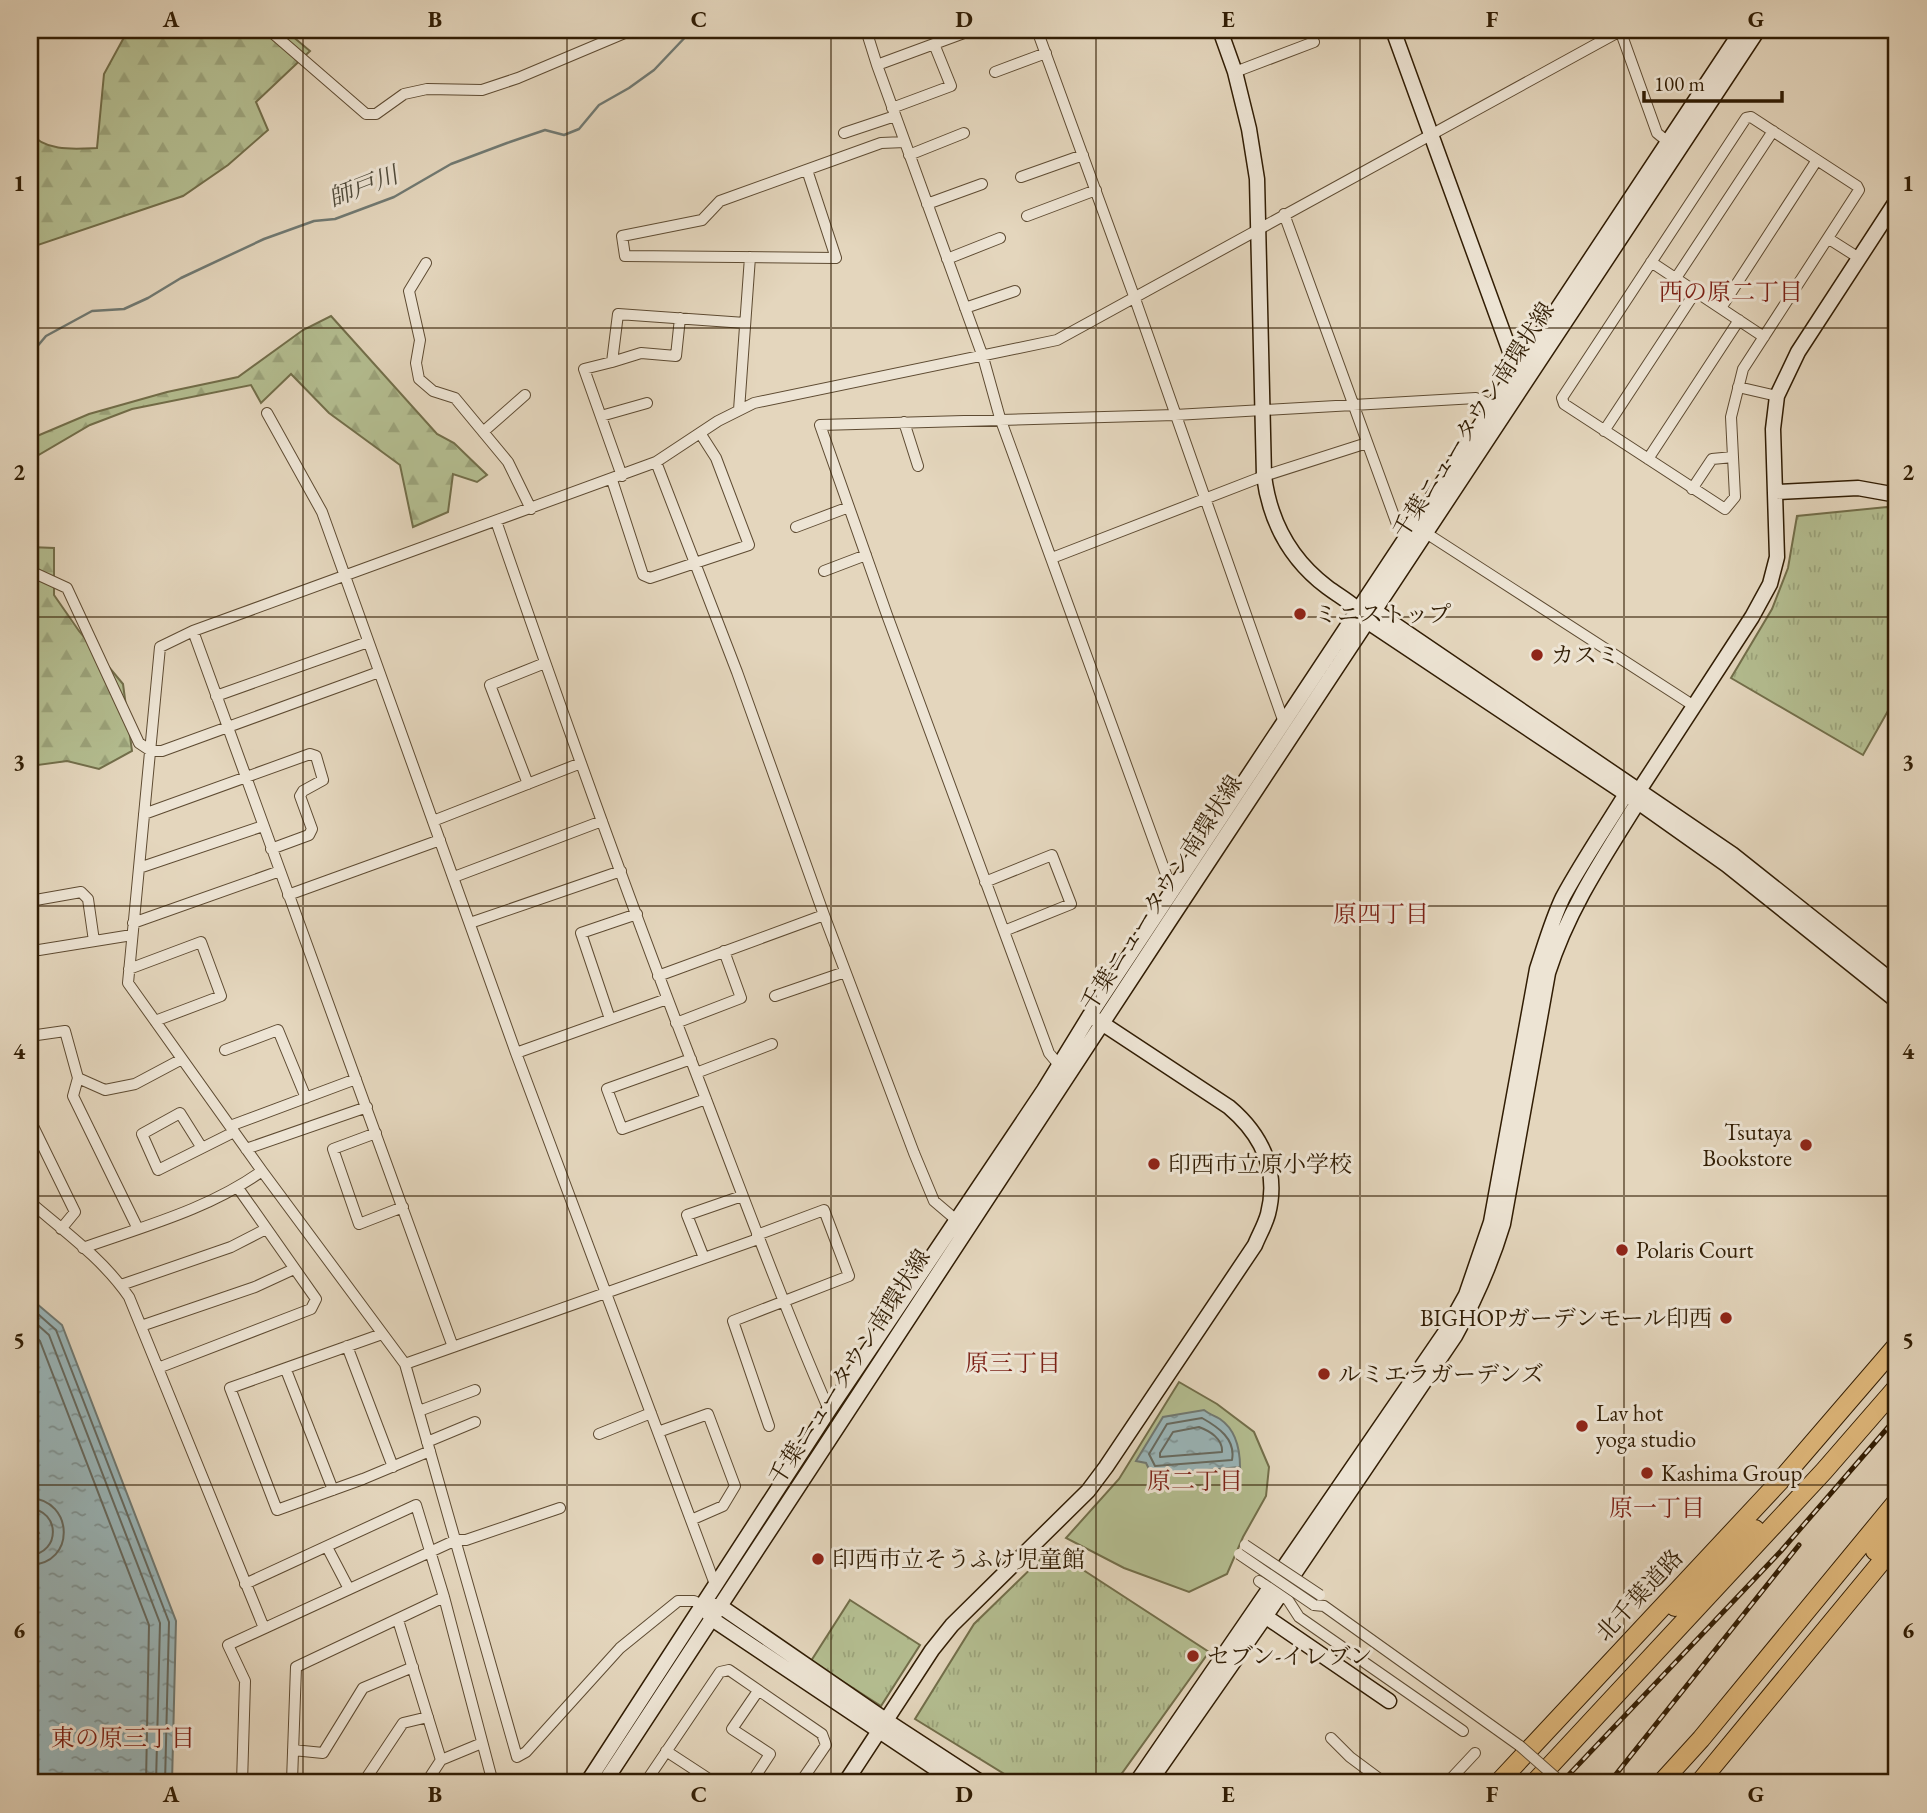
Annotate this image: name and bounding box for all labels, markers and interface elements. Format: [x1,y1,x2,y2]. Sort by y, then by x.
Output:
text: A [162,4,180,34]
text: B [428,4,442,34]
text: C [691,4,707,34]
text: D [955,4,973,34]
text: E [1221,4,1235,34]
text: F [1486,4,1499,34]
text: G [1748,4,1764,34]
scale bar [1644,60,1782,104]
text: 100 m [1654,70,1705,97]
water label: 師戸川 [324,158,405,213]
text: 1 [13,168,25,198]
text: 1 [1902,168,1914,198]
district label: 西の原二丁目 [1659,276,1803,307]
street label: 千葉ニュータウン南環状線 [1385,296,1561,544]
text: 2 [13,457,25,487]
text: 2 [1902,457,1914,487]
place label: ミニストップ [1314,599,1451,629]
marker: ミニストップ [1292,606,1308,622]
place label: カスミ [1551,640,1620,670]
marker: カスミ [1529,647,1545,663]
text: 3 [13,747,25,777]
text: 3 [1902,747,1914,777]
street label: 千葉ニュータウン南環状線 [1073,769,1249,1017]
district label: 原四丁目 [1333,898,1429,929]
text: 4 [13,1036,26,1066]
text: 4 [1902,1036,1915,1066]
place label: Tsutaya Bookstore [1703,1117,1793,1173]
marker: Tsutaya Bookstore [1798,1137,1814,1153]
place label: 印西市立原小学校 [1168,1149,1352,1179]
marker: 印西市立原小学校 [1146,1156,1162,1172]
place label: Polaris Court [1636,1235,1754,1265]
marker: Polaris Court [1614,1242,1630,1258]
street label: 千葉ニュータウン南環状線 [761,1243,937,1491]
place label: BIGHOPガーデンモール印西 [1420,1303,1712,1333]
marker: BIGHOPガーデンモール印西 [1718,1310,1734,1326]
text: 5 [13,1325,25,1355]
text: 5 [1902,1325,1914,1355]
district label: 原三丁目 [965,1347,1061,1378]
place label: ルミエラガーデンズ [1338,1359,1544,1389]
marker: ルミエラガーデンズ [1316,1366,1332,1382]
place label: Lav hot yoga studio [1596,1398,1696,1454]
marker: Lav hot yoga studio [1574,1418,1590,1434]
place label: Kashima Group [1661,1458,1802,1488]
district label: 原二丁目 [1147,1465,1243,1496]
marker: Kashima Group [1639,1465,1655,1481]
district label: 原一丁目 [1609,1492,1705,1523]
street label: 北千葉道路 [1589,1543,1689,1647]
place label: 印西市立そうふけ児童館 [832,1544,1085,1574]
marker: 印西市立そうふけ児童館 [810,1551,826,1567]
text: 6 [13,1615,25,1645]
text: 6 [1902,1615,1914,1645]
place label: セブン-イレブン [1207,1641,1372,1671]
marker: セブン-イレブン [1185,1648,1201,1664]
district label: 東の原三丁目 [51,1722,195,1753]
text: A [162,1779,180,1809]
text: B [428,1779,442,1809]
text: C [691,1779,707,1809]
text: D [955,1779,973,1809]
text: E [1221,1779,1235,1809]
text: F [1486,1779,1499,1809]
text: G [1748,1779,1764,1809]

